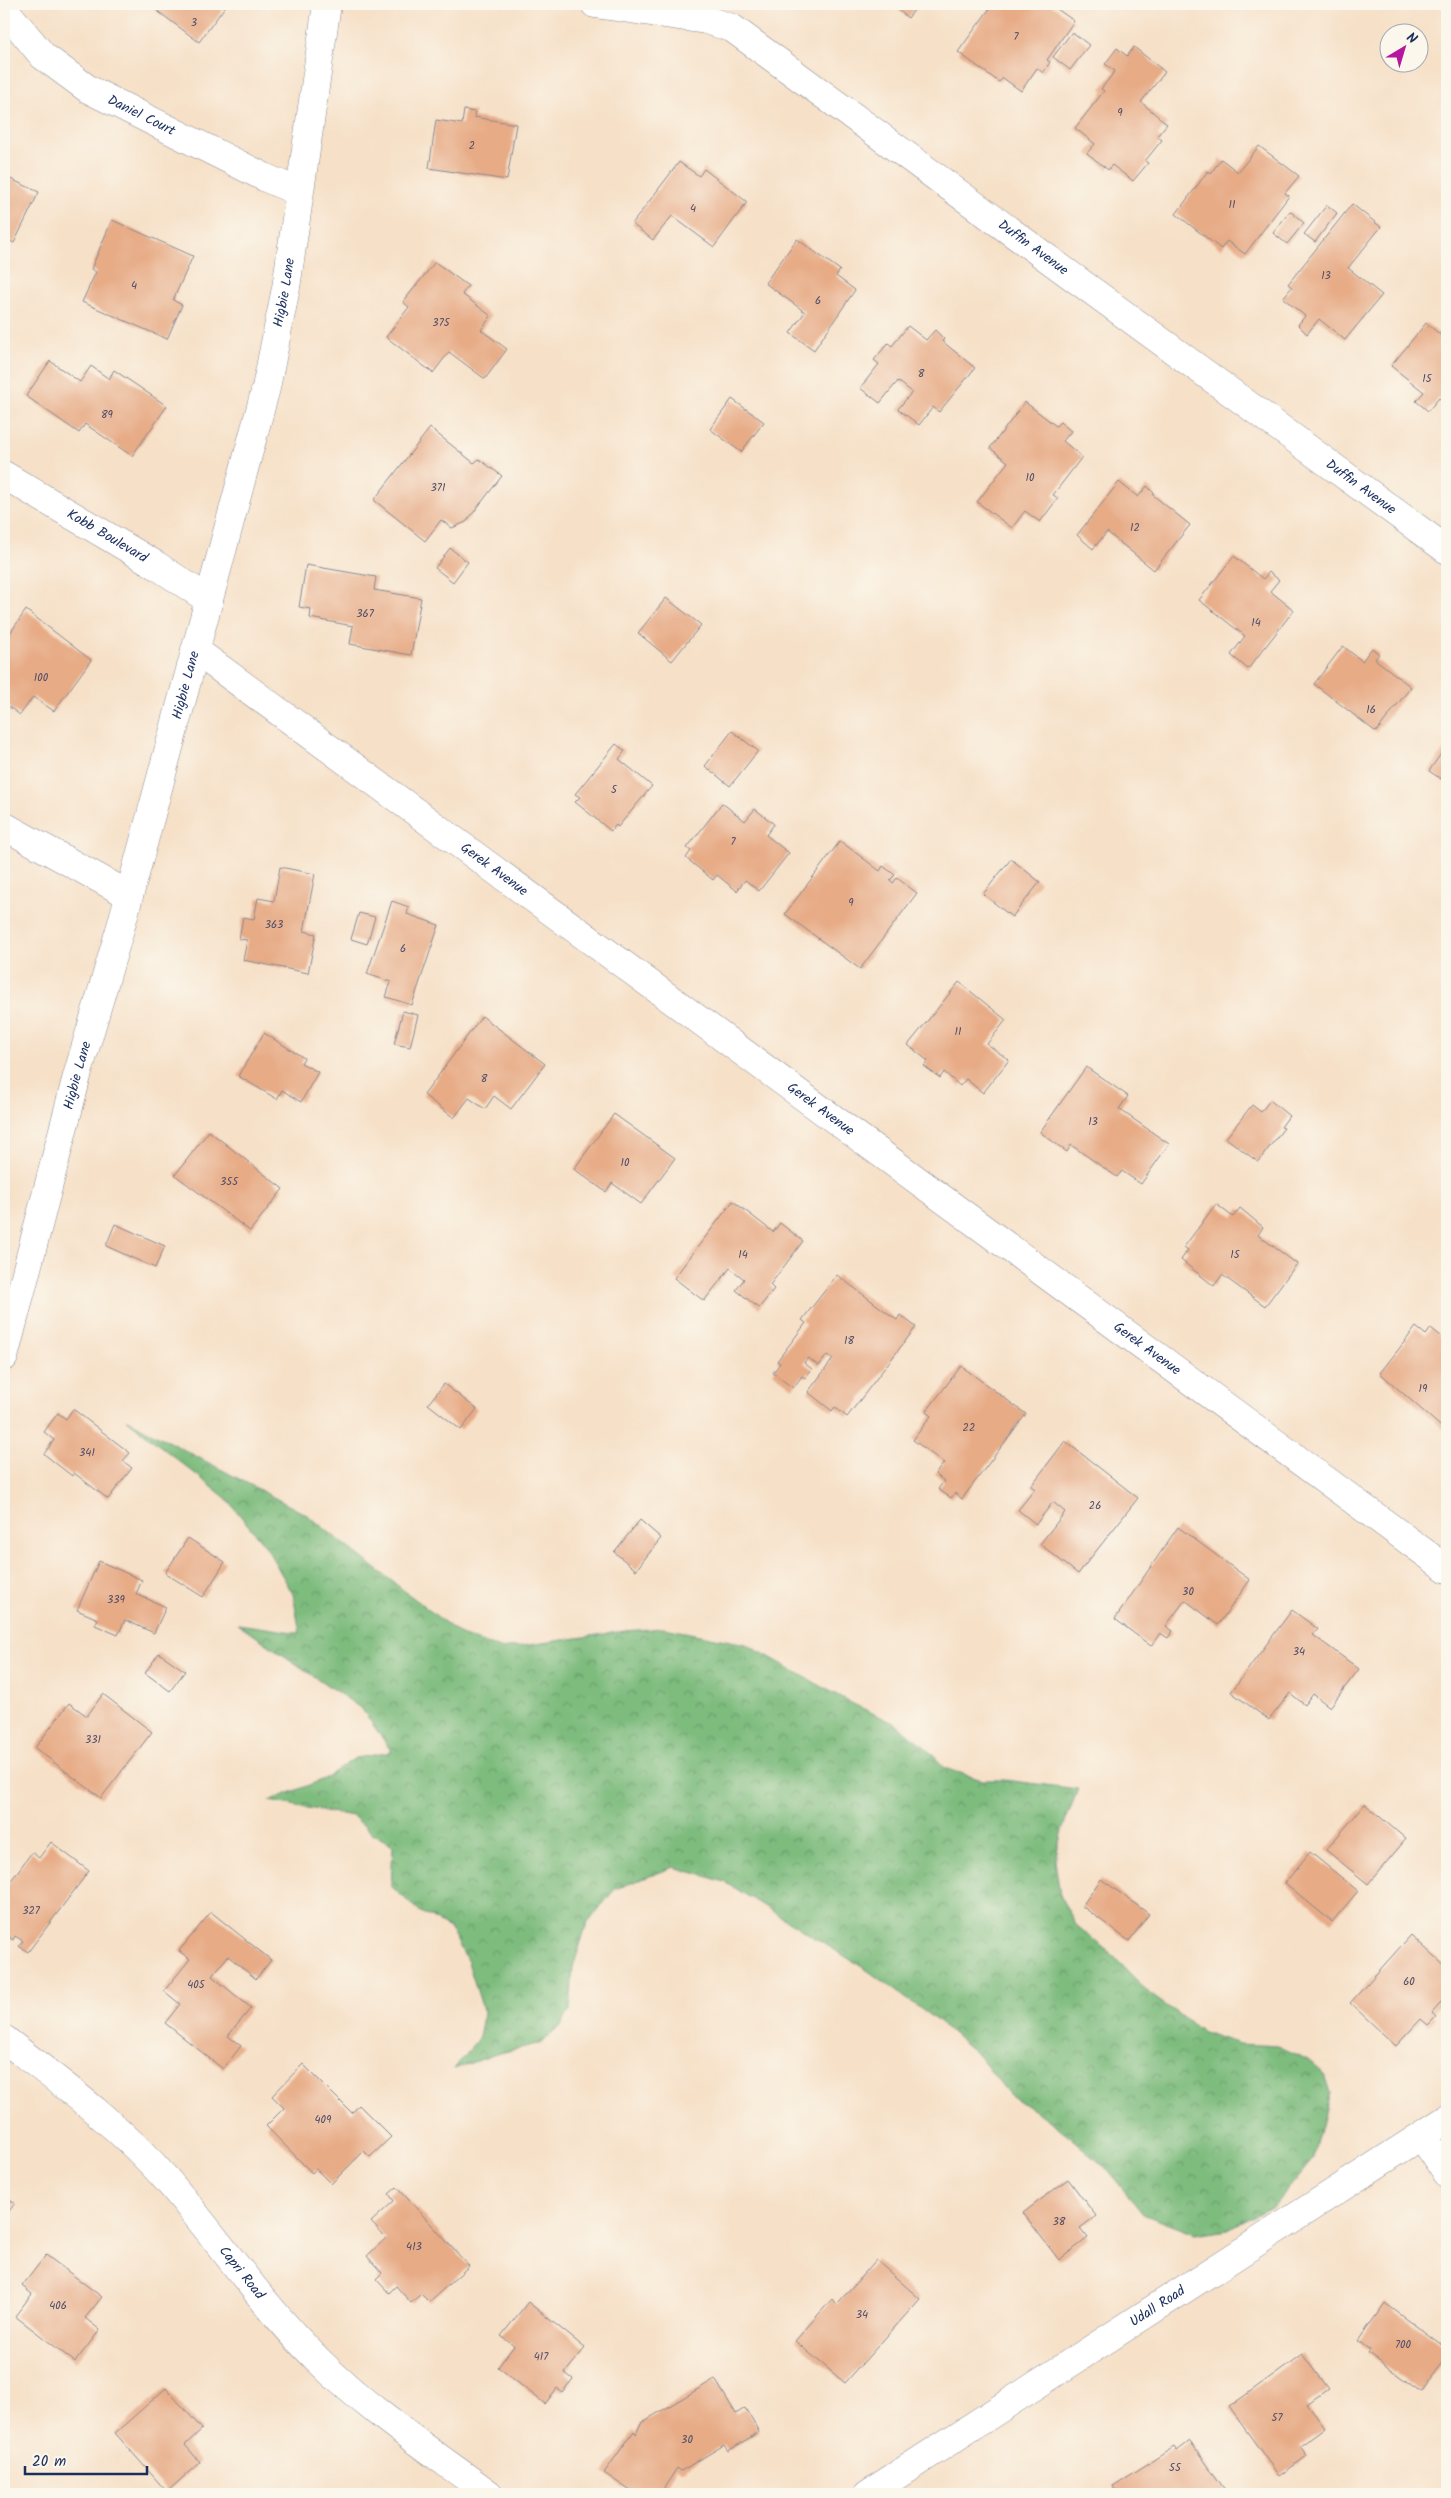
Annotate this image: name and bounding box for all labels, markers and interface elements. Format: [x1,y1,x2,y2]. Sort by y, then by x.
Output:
house number: 3 [191,14,197,32]
north arrow [1378,22,1428,72]
text: N [1401,27,1422,50]
house number: 7 [1013,28,1019,46]
street label: Daniel Court [104,89,179,142]
house number: 9 [1117,104,1123,122]
house number: 2 [469,137,475,155]
house number: 11 [1229,196,1235,214]
house number: 4 [690,200,696,218]
street label: Duffin Avenue [993,214,1073,281]
street label: Higbie Lane [267,256,301,329]
house number: 13 [1321,267,1331,285]
house number: 4 [131,277,137,295]
house number: 6 [815,292,821,310]
house number: 375 [432,314,451,332]
house number: 8 [918,365,925,383]
house number: 15 [1422,370,1433,388]
house number: 89 [101,406,114,424]
street label: Duffin Avenue [1321,454,1401,521]
house number: 10 [1026,469,1035,487]
house number: 371 [431,479,445,497]
street label: Kobb Boulevard [63,504,153,569]
house number: 12 [1130,519,1140,537]
house number: 367 [356,605,375,623]
house number: 14 [1251,614,1261,632]
street label: Higbie Lane [166,648,206,722]
house number: 100 [34,669,49,687]
house number: 16 [1366,701,1376,719]
house number: 5 [611,781,618,799]
house number: 7 [730,833,736,851]
street label: Gerek Avenue [456,837,533,902]
house number: 9 [848,894,854,912]
house number: 363 [265,916,283,934]
house number: 6 [400,940,406,958]
house number: 11 [955,1023,961,1041]
street label: Higbie Lane [58,1038,98,1112]
house number: 8 [481,1070,488,1088]
street label: Gerek Avenue [782,1077,860,1142]
house number: 13 [1088,1113,1098,1131]
house number: 10 [621,1154,630,1172]
house number: 355 [220,1173,239,1191]
house number: 14 [738,1246,748,1264]
house number: 15 [1230,1246,1241,1264]
street label: Gerek Avenue [1109,1317,1186,1382]
house number: 18 [844,1332,854,1350]
house number: 19 [1419,1380,1428,1398]
house number: 22 [963,1419,975,1437]
house number: 341 [79,1444,95,1462]
house number: 26 [1089,1497,1101,1515]
house number: 30 [1182,1583,1194,1601]
house number: 339 [107,1591,126,1609]
house number: 34 [1293,1643,1305,1661]
house number: 331 [85,1731,101,1749]
house number: 327 [22,1902,41,1920]
house number: 60 [1403,1973,1415,1991]
house number: 405 [187,1976,206,1994]
house number: 409 [315,2111,332,2129]
house number: 38 [1053,2213,1066,2231]
house number: 413 [406,2238,422,2256]
street label: Capri Road [213,2241,271,2305]
street label: Udall Road [1125,2280,1191,2333]
house number: 406 [49,2297,67,2315]
house number: 34 [856,2306,868,2324]
house number: 700 [1395,2336,1412,2354]
house number: 417 [534,2348,549,2366]
house number: 57 [1272,2409,1283,2427]
house number: 30 [681,2431,693,2449]
scale bar [25,2443,148,2475]
text: 20 m [32,2450,66,2474]
house number: 55 [1169,2459,1182,2477]

